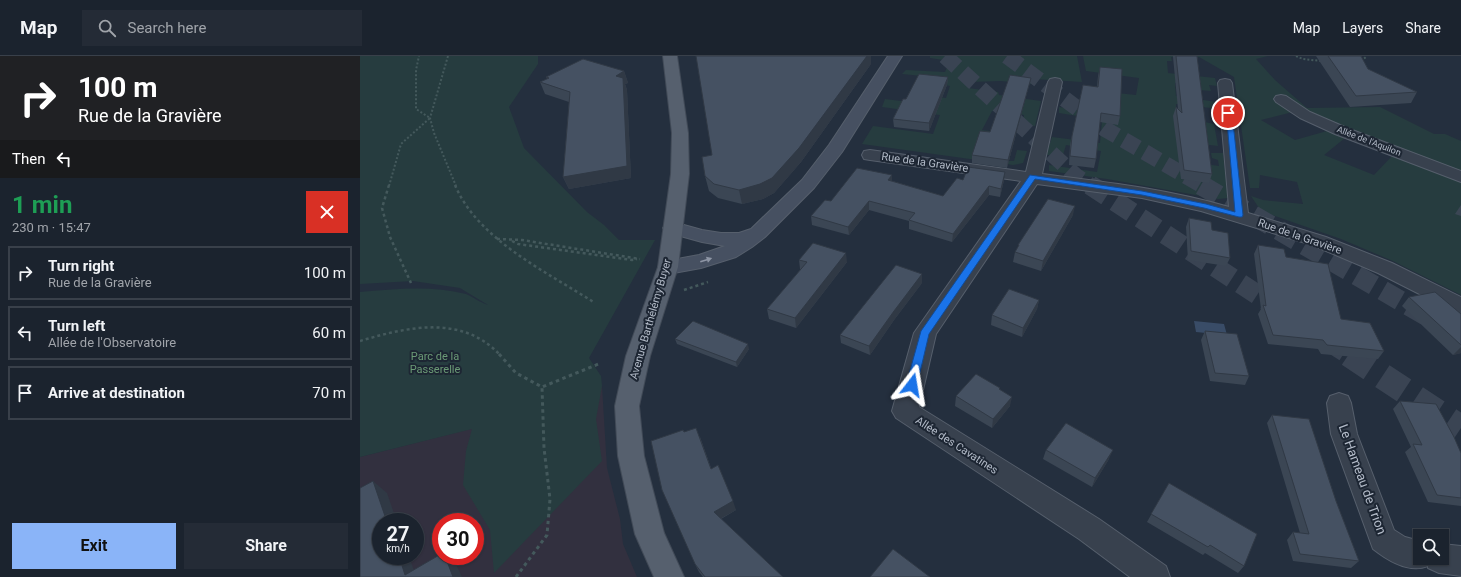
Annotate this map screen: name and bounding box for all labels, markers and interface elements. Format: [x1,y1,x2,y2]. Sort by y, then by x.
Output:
search box [82,10,362,46]
text: Map [20,16,58,39]
icon: search [96,17,118,39]
text: Search here [128,19,206,37]
text: Map [1293,20,1320,36]
text: Layers [1342,20,1383,36]
text: Share [1405,20,1441,36]
text: 100 m [78,71,157,104]
icon: right [12,72,64,124]
pin [1211,96,1245,130]
icon: arrive [1217,102,1239,124]
text: Rue de la Gravière [78,105,222,126]
street label: Allée de l'Aquilon [1336,124,1402,158]
icon: left [53,148,75,170]
text: Then [12,150,45,168]
street label: Rue de la Gravière [881,150,969,175]
text: 1 min [12,191,72,219]
button: close [306,191,348,233]
street label: Rue de la Gravière [1256,216,1344,257]
text: 230 m · 15:47 [12,220,91,235]
one-way arrow [700,256,712,262]
text: Turn right [48,257,114,275]
street label: Avenue Barthélémy Buyer [627,257,674,381]
icon: right [14,262,36,284]
text: 100 m [304,264,346,282]
text: Rue de la Gravière [48,275,152,290]
text: Turn left [48,317,105,335]
icon: left [14,322,36,344]
text: 60 m [312,324,346,342]
text: Allée de l'Observatoire [48,335,176,350]
park label: Parc de la Passerelle [410,350,461,376]
position arrow [891,364,933,406]
icon: arrive [14,382,36,404]
text: Arrive at destination [48,384,185,402]
text: 70 m [312,384,346,402]
street label: Allée des Cavatines [913,414,1001,477]
street label: Le Hameau de Trion [1336,422,1389,536]
speed limit sign: 30 [432,513,484,565]
text: 27 [387,522,409,546]
button: Exit [12,523,176,569]
button: Share [184,523,348,569]
map controls [1413,529,1449,565]
button: search [1413,529,1449,565]
text: km/h [386,543,410,554]

